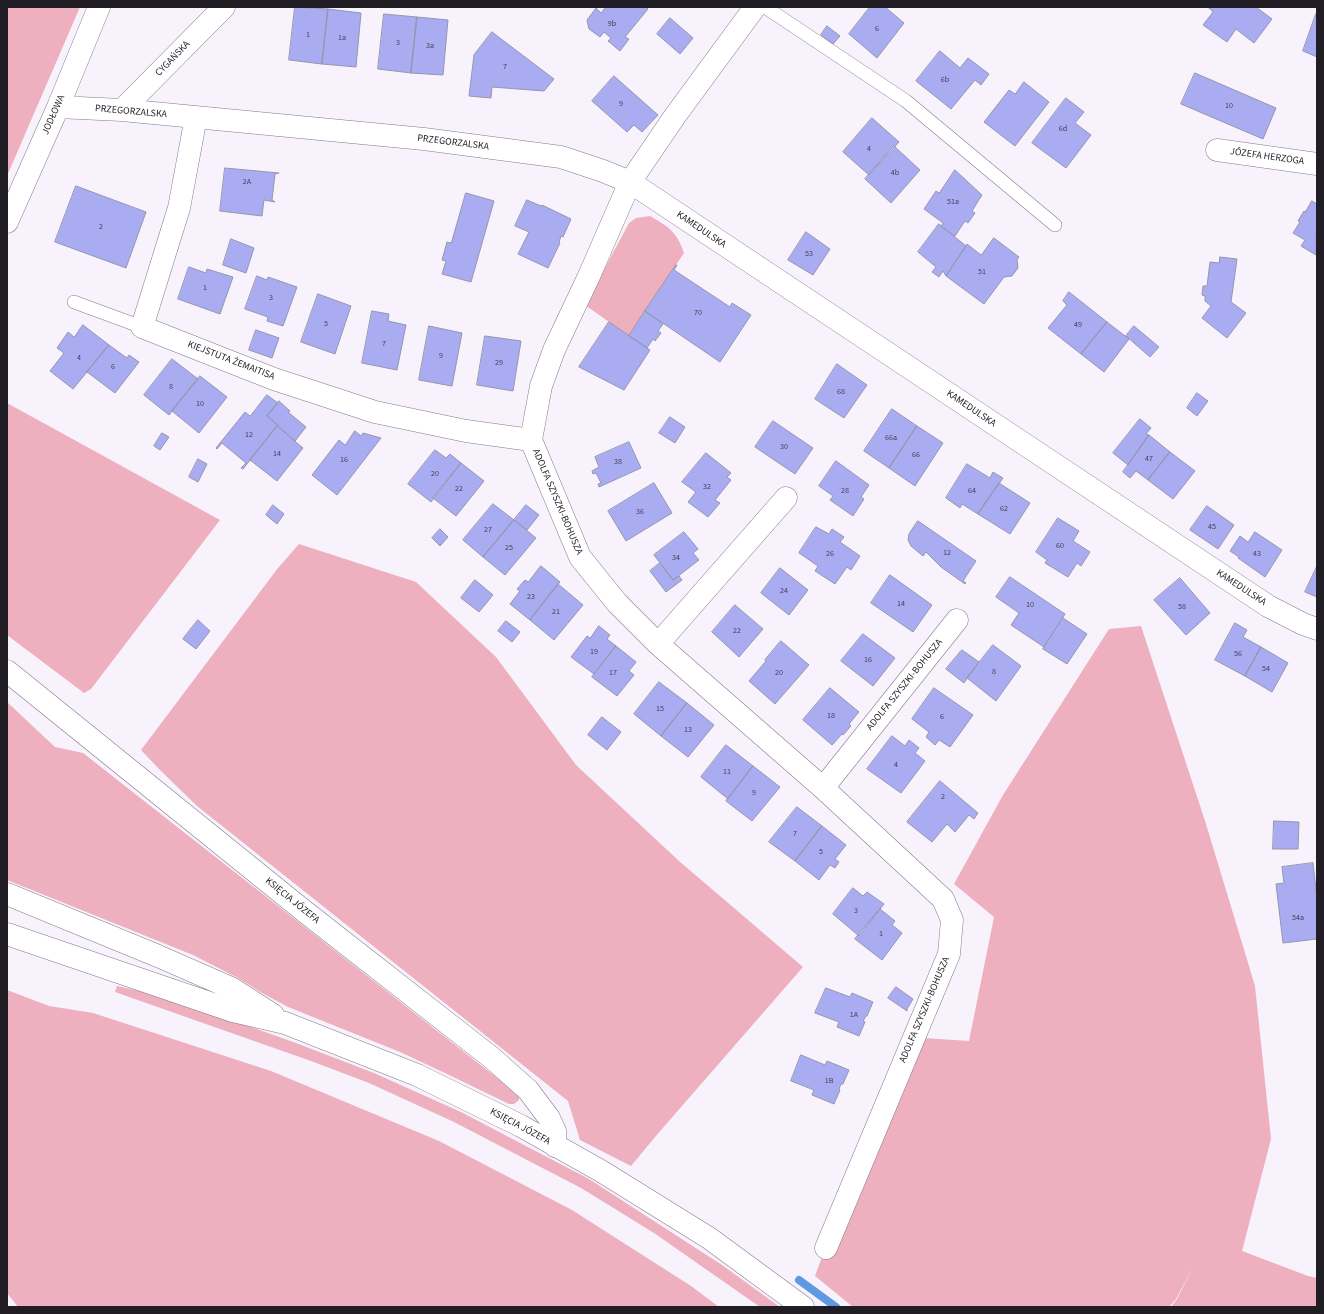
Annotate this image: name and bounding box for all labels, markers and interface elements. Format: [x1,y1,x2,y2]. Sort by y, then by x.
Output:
house number: 9b [608,19,616,29]
house number: 6 [875,24,879,34]
house number: 1 [306,30,310,40]
house number: 1a [338,33,346,43]
house number: 3 [396,38,400,48]
street label: CYGAŃSKA [153,39,193,79]
house number: 3a [426,41,434,51]
house number: 7 [503,62,507,72]
house number: 6b [941,75,949,85]
street label: JODŁOWA [40,93,68,137]
house number: 9 [619,99,623,109]
house number: 10 [1225,101,1233,111]
street label: PRZEGORZALSKA [95,103,167,121]
house number: 6d [1059,124,1067,134]
street label: PRZEGORZALSKA [416,133,490,153]
house number: 4 [867,144,871,154]
street label: JÓZEFA HERZOGA [1229,146,1305,168]
house number: 4b [891,168,899,178]
house number: 2A [243,177,251,187]
house number: 51a [947,197,959,207]
street label: KAMEDULSKA [674,209,728,251]
house number: 2 [99,222,103,232]
house number: 53 [805,249,813,259]
house number: 51 [978,267,986,277]
house number: 1 [203,283,207,293]
house number: 3 [269,293,273,303]
house number: 70 [694,308,702,318]
house number: 5 [324,319,328,329]
house number: 49 [1074,320,1082,330]
street label: KIEJSTUTA ŻEMAITISA [186,339,276,383]
house number: 7 [382,339,386,349]
house number: 9 [439,351,443,361]
house number: 4 [77,353,81,363]
house number: 29 [495,358,503,368]
house number: 6 [111,362,115,372]
house number: 8 [169,382,173,392]
house number: 68 [837,387,845,397]
street label: KAMEDULSKA [944,388,998,430]
house number: 10 [196,399,204,409]
house number: 12 [245,430,253,440]
house number: 66a [885,433,897,443]
house number: 30 [780,442,788,452]
street label: ADOLFA SZYSZKI-BOHUSZA [529,447,585,557]
house number: 14 [273,449,281,459]
house number: 66 [912,450,920,460]
house number: 47 [1145,454,1153,464]
house number: 16 [340,455,348,465]
house number: 38 [614,457,622,467]
house number: 20 [431,469,439,479]
house number: 32 [703,482,711,492]
house number: 22 [455,484,463,494]
house number: 28 [841,486,849,496]
house number: 64 [968,486,976,496]
house number: 62 [1000,504,1008,514]
house number: 36 [636,507,644,517]
house number: 45 [1208,522,1216,532]
house number: 27 [484,525,492,535]
house number: 60 [1056,541,1064,551]
house number: 25 [505,543,513,553]
house number: 12 [943,548,951,558]
house number: 26 [826,549,834,559]
house number: 43 [1253,549,1261,559]
house number: 34 [672,553,680,563]
street label: KAMEDULSKA [1214,567,1268,609]
house number: 24 [780,586,788,596]
house number: 23 [527,592,535,602]
house number: 14 [897,599,905,609]
house number: 10 [1026,600,1034,610]
house number: 58 [1178,602,1186,612]
house number: 21 [552,607,560,617]
house number: 22 [733,626,741,636]
street label: ADOLFA SZYSZKI-BOHUSZA [864,637,946,733]
house number: 19 [590,647,598,657]
house number: 56 [1234,649,1242,659]
house number: 16 [864,655,872,665]
house number: 54 [1262,664,1270,674]
house number: 8 [992,667,996,677]
house number: 17 [609,668,617,678]
house number: 20 [775,668,783,678]
house number: 15 [656,704,664,714]
house number: 18 [827,711,835,721]
house number: 6 [940,712,944,722]
house number: 13 [684,725,692,735]
house number: 4 [894,760,898,770]
house number: 11 [723,767,731,777]
house number: 9 [752,788,756,798]
house number: 2 [941,792,945,802]
house number: 7 [793,829,797,839]
house number: 5 [819,847,823,857]
street label: KSIĘCIA JÓZEFA [262,875,322,927]
house number: 3 [854,906,858,916]
house number: 54a [1292,913,1304,923]
house number: 1 [879,929,883,939]
street label: ADOLFA SZYSZKI-BOHUSZA [897,955,953,1065]
house number: 1A [850,1010,858,1020]
house number: 1B [825,1076,833,1086]
street label: KSIĘCIA JÓZEFA [488,1106,552,1148]

